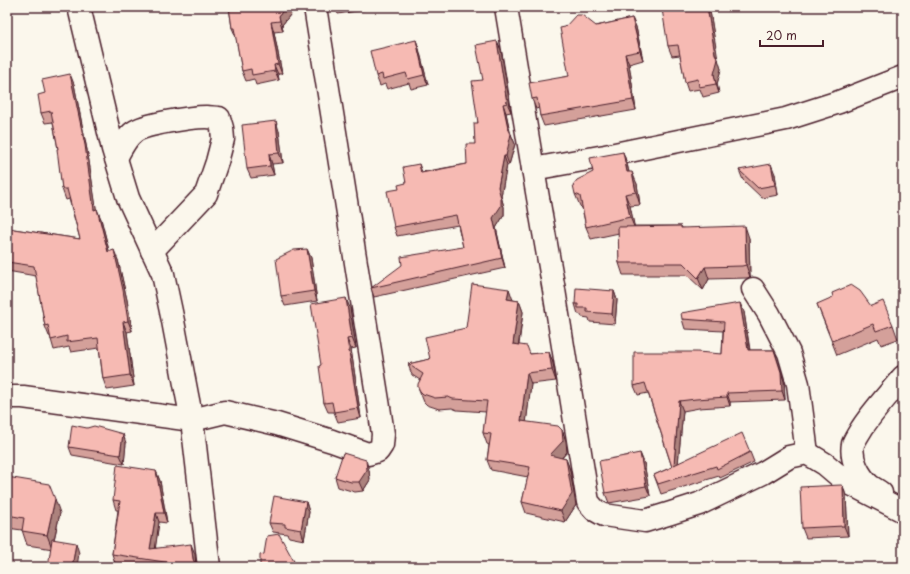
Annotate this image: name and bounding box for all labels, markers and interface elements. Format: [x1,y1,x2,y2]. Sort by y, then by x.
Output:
scale bar [760,22,823,48]
text: 20 m [766,26,797,44]

